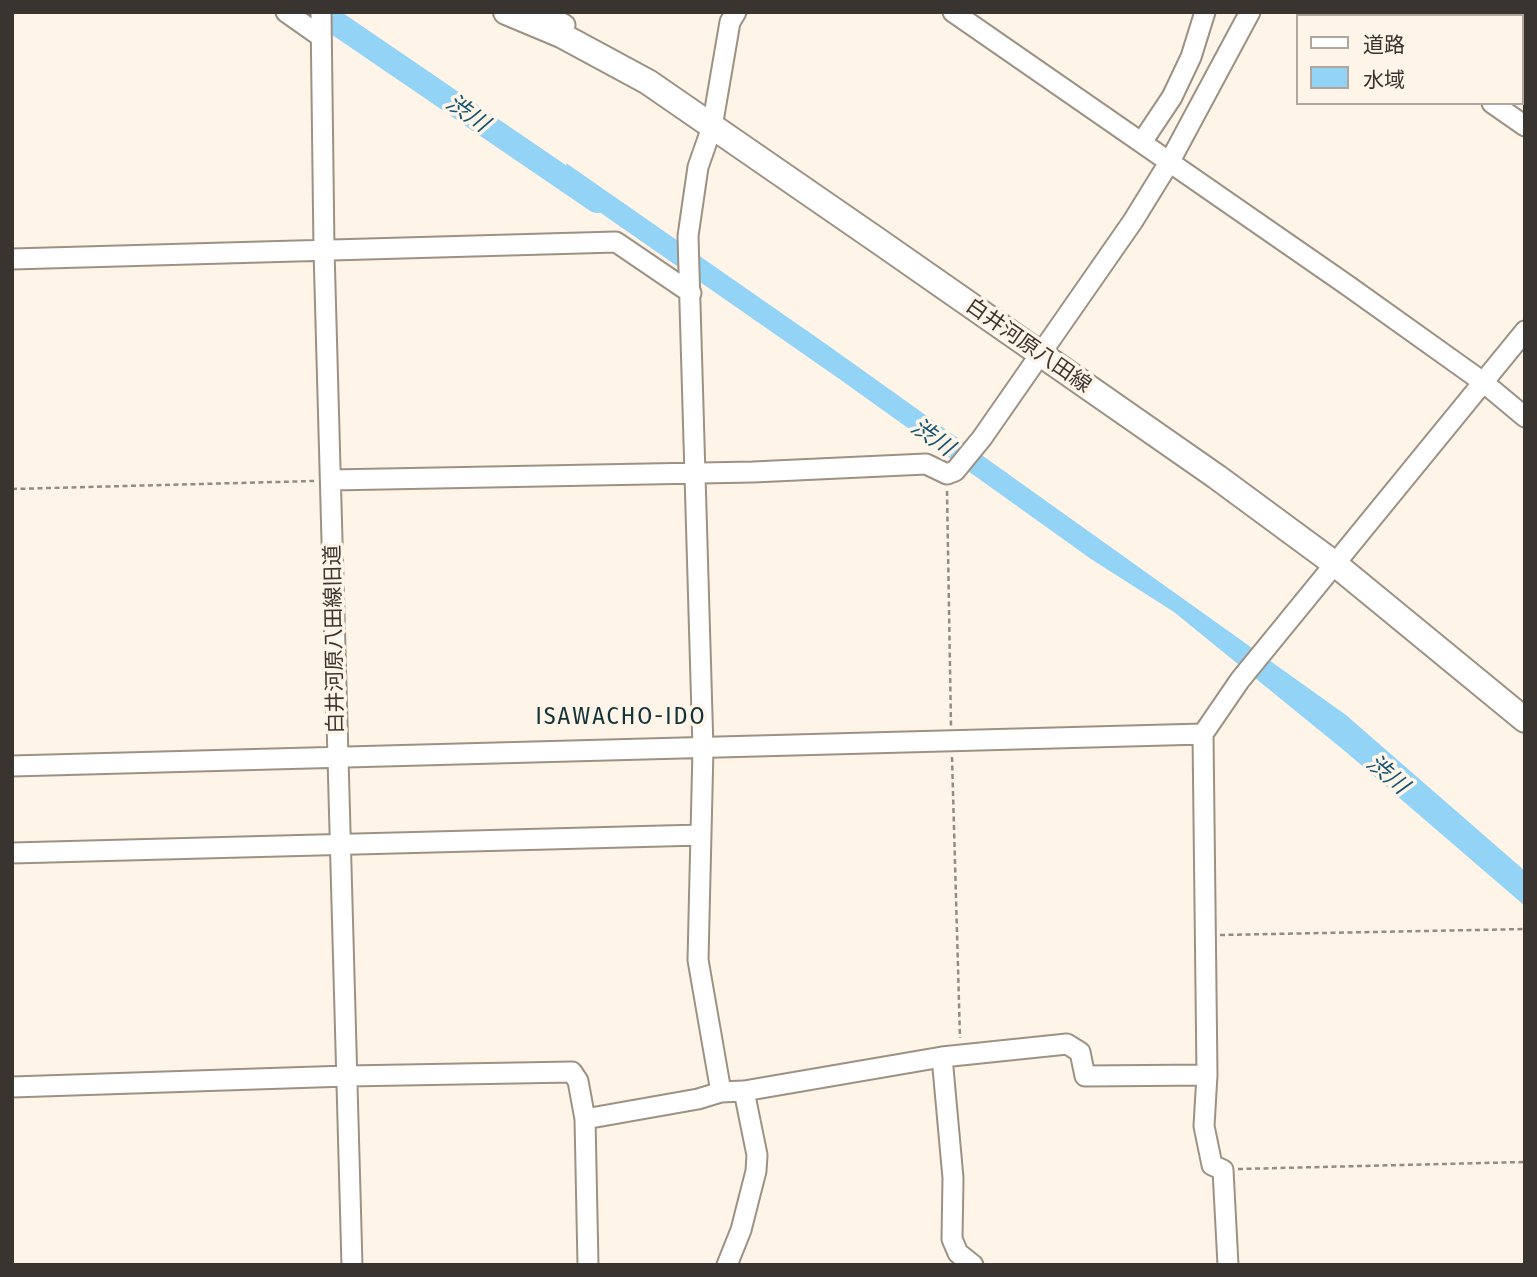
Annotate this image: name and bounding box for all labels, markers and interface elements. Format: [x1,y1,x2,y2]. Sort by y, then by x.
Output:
legend [1296,14,1523,105]
text: 道路 [1363,32,1405,58]
text: 水域 [1363,67,1405,93]
water label: 渋川 [440,90,494,138]
street label: 白井河原八田線 [961,294,1095,398]
water label: 渋川 [905,414,959,462]
street label: 白井河原八田線旧道 [321,544,349,734]
district label: ISAWACHO-IDO [537,703,705,731]
water label: 渋川 [1361,750,1413,800]

